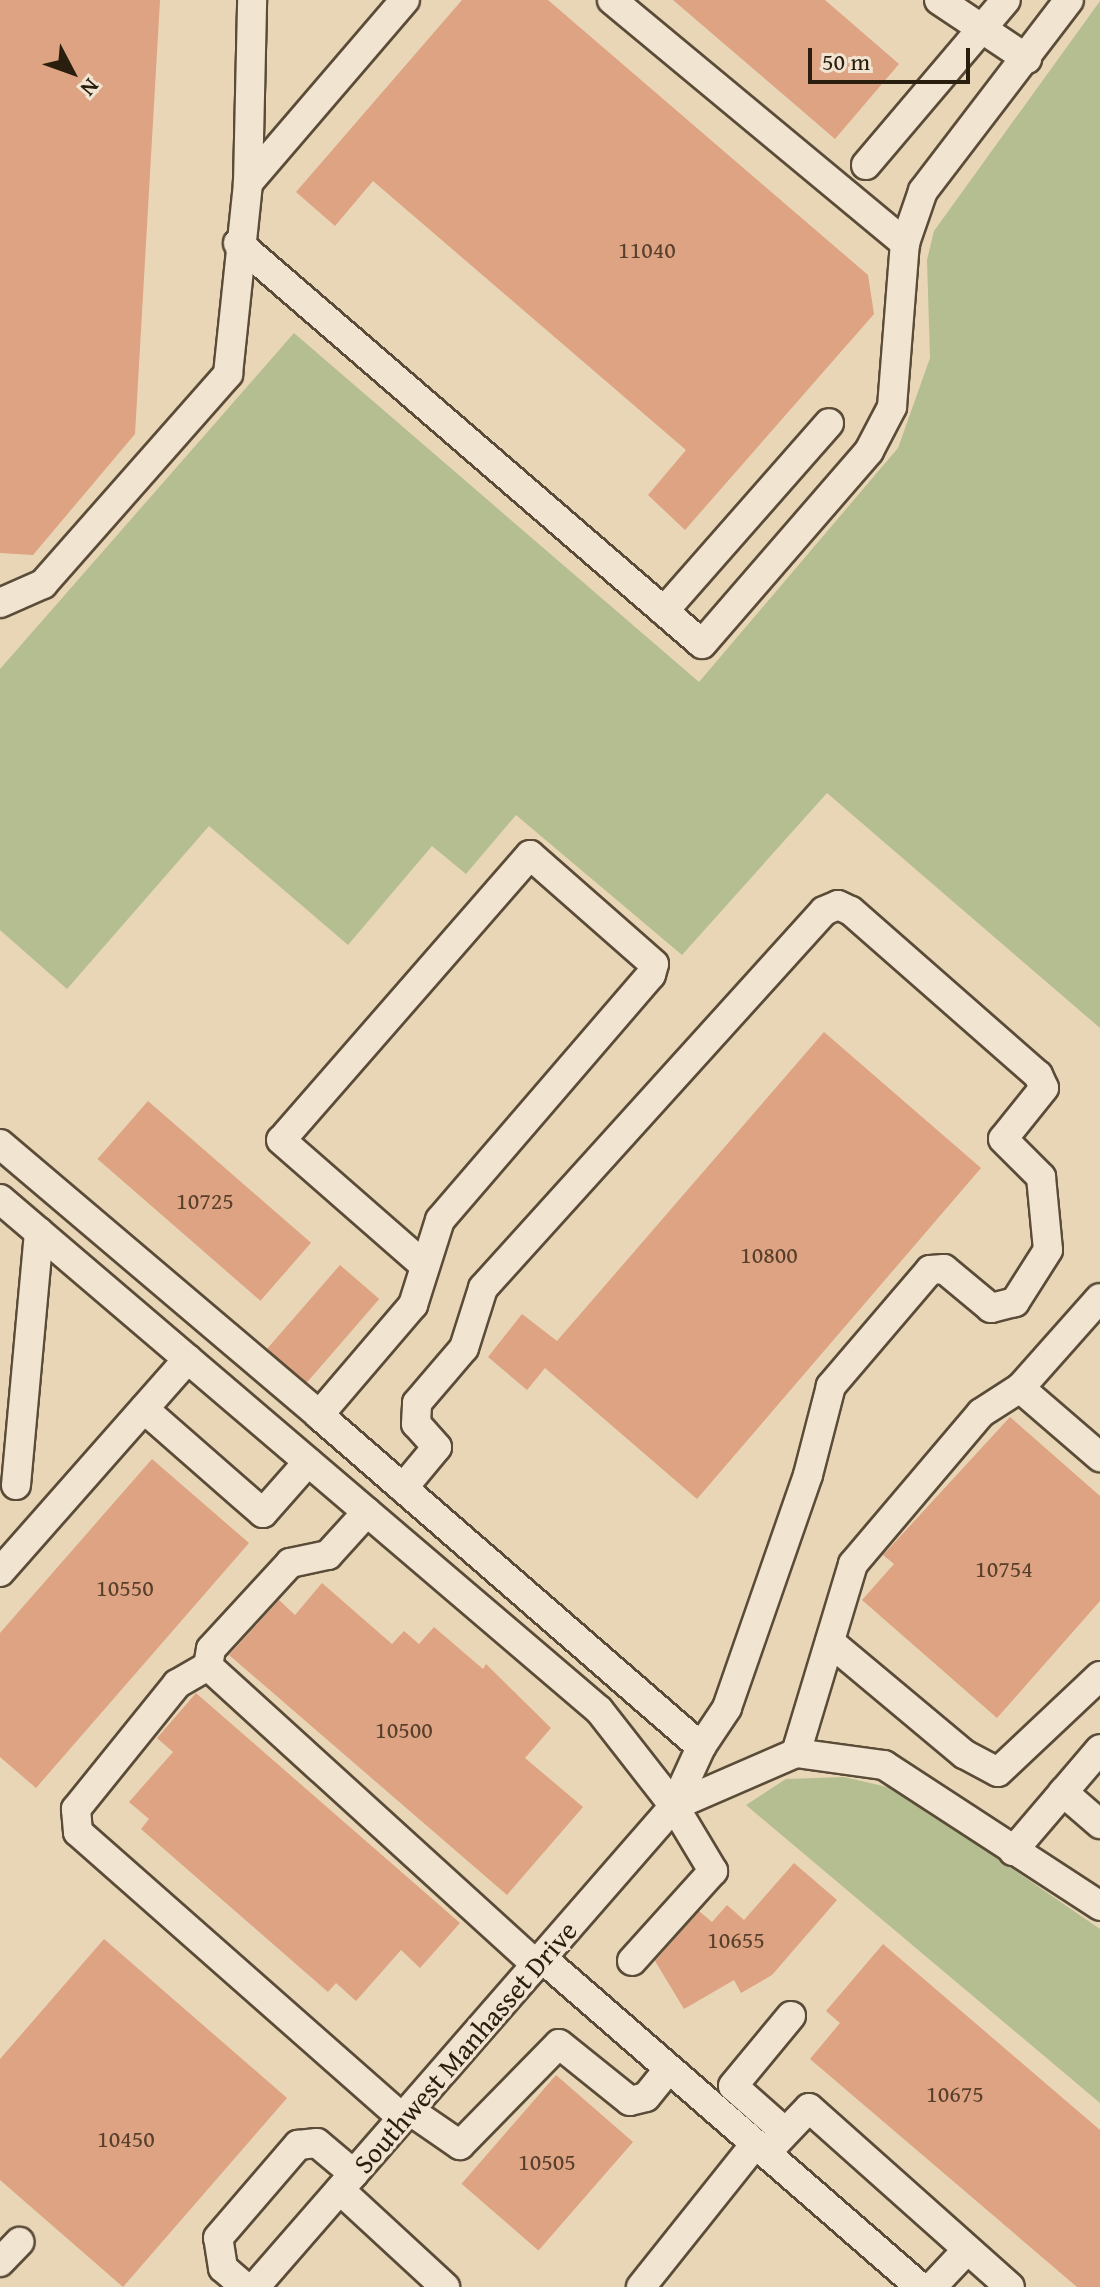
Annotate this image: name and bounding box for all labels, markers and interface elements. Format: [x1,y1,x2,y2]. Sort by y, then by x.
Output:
north arrow [32,32,112,112]
scale bar [812,32,974,82]
text: 50 m [822,44,870,79]
text: N [73,72,107,104]
house number: 11040 [618,236,676,264]
house number: 10725 [176,1187,234,1215]
house number: 10800 [740,1241,798,1269]
house number: 10754 [975,1555,1033,1583]
house number: 10550 [96,1574,154,1602]
house number: 10500 [375,1716,433,1744]
street label: Southwest Manhasset Drive [346,1914,584,2180]
house number: 10655 [707,1926,765,1954]
house number: 10675 [926,2080,984,2108]
house number: 10450 [97,2125,155,2153]
house number: 10505 [518,2148,576,2176]

